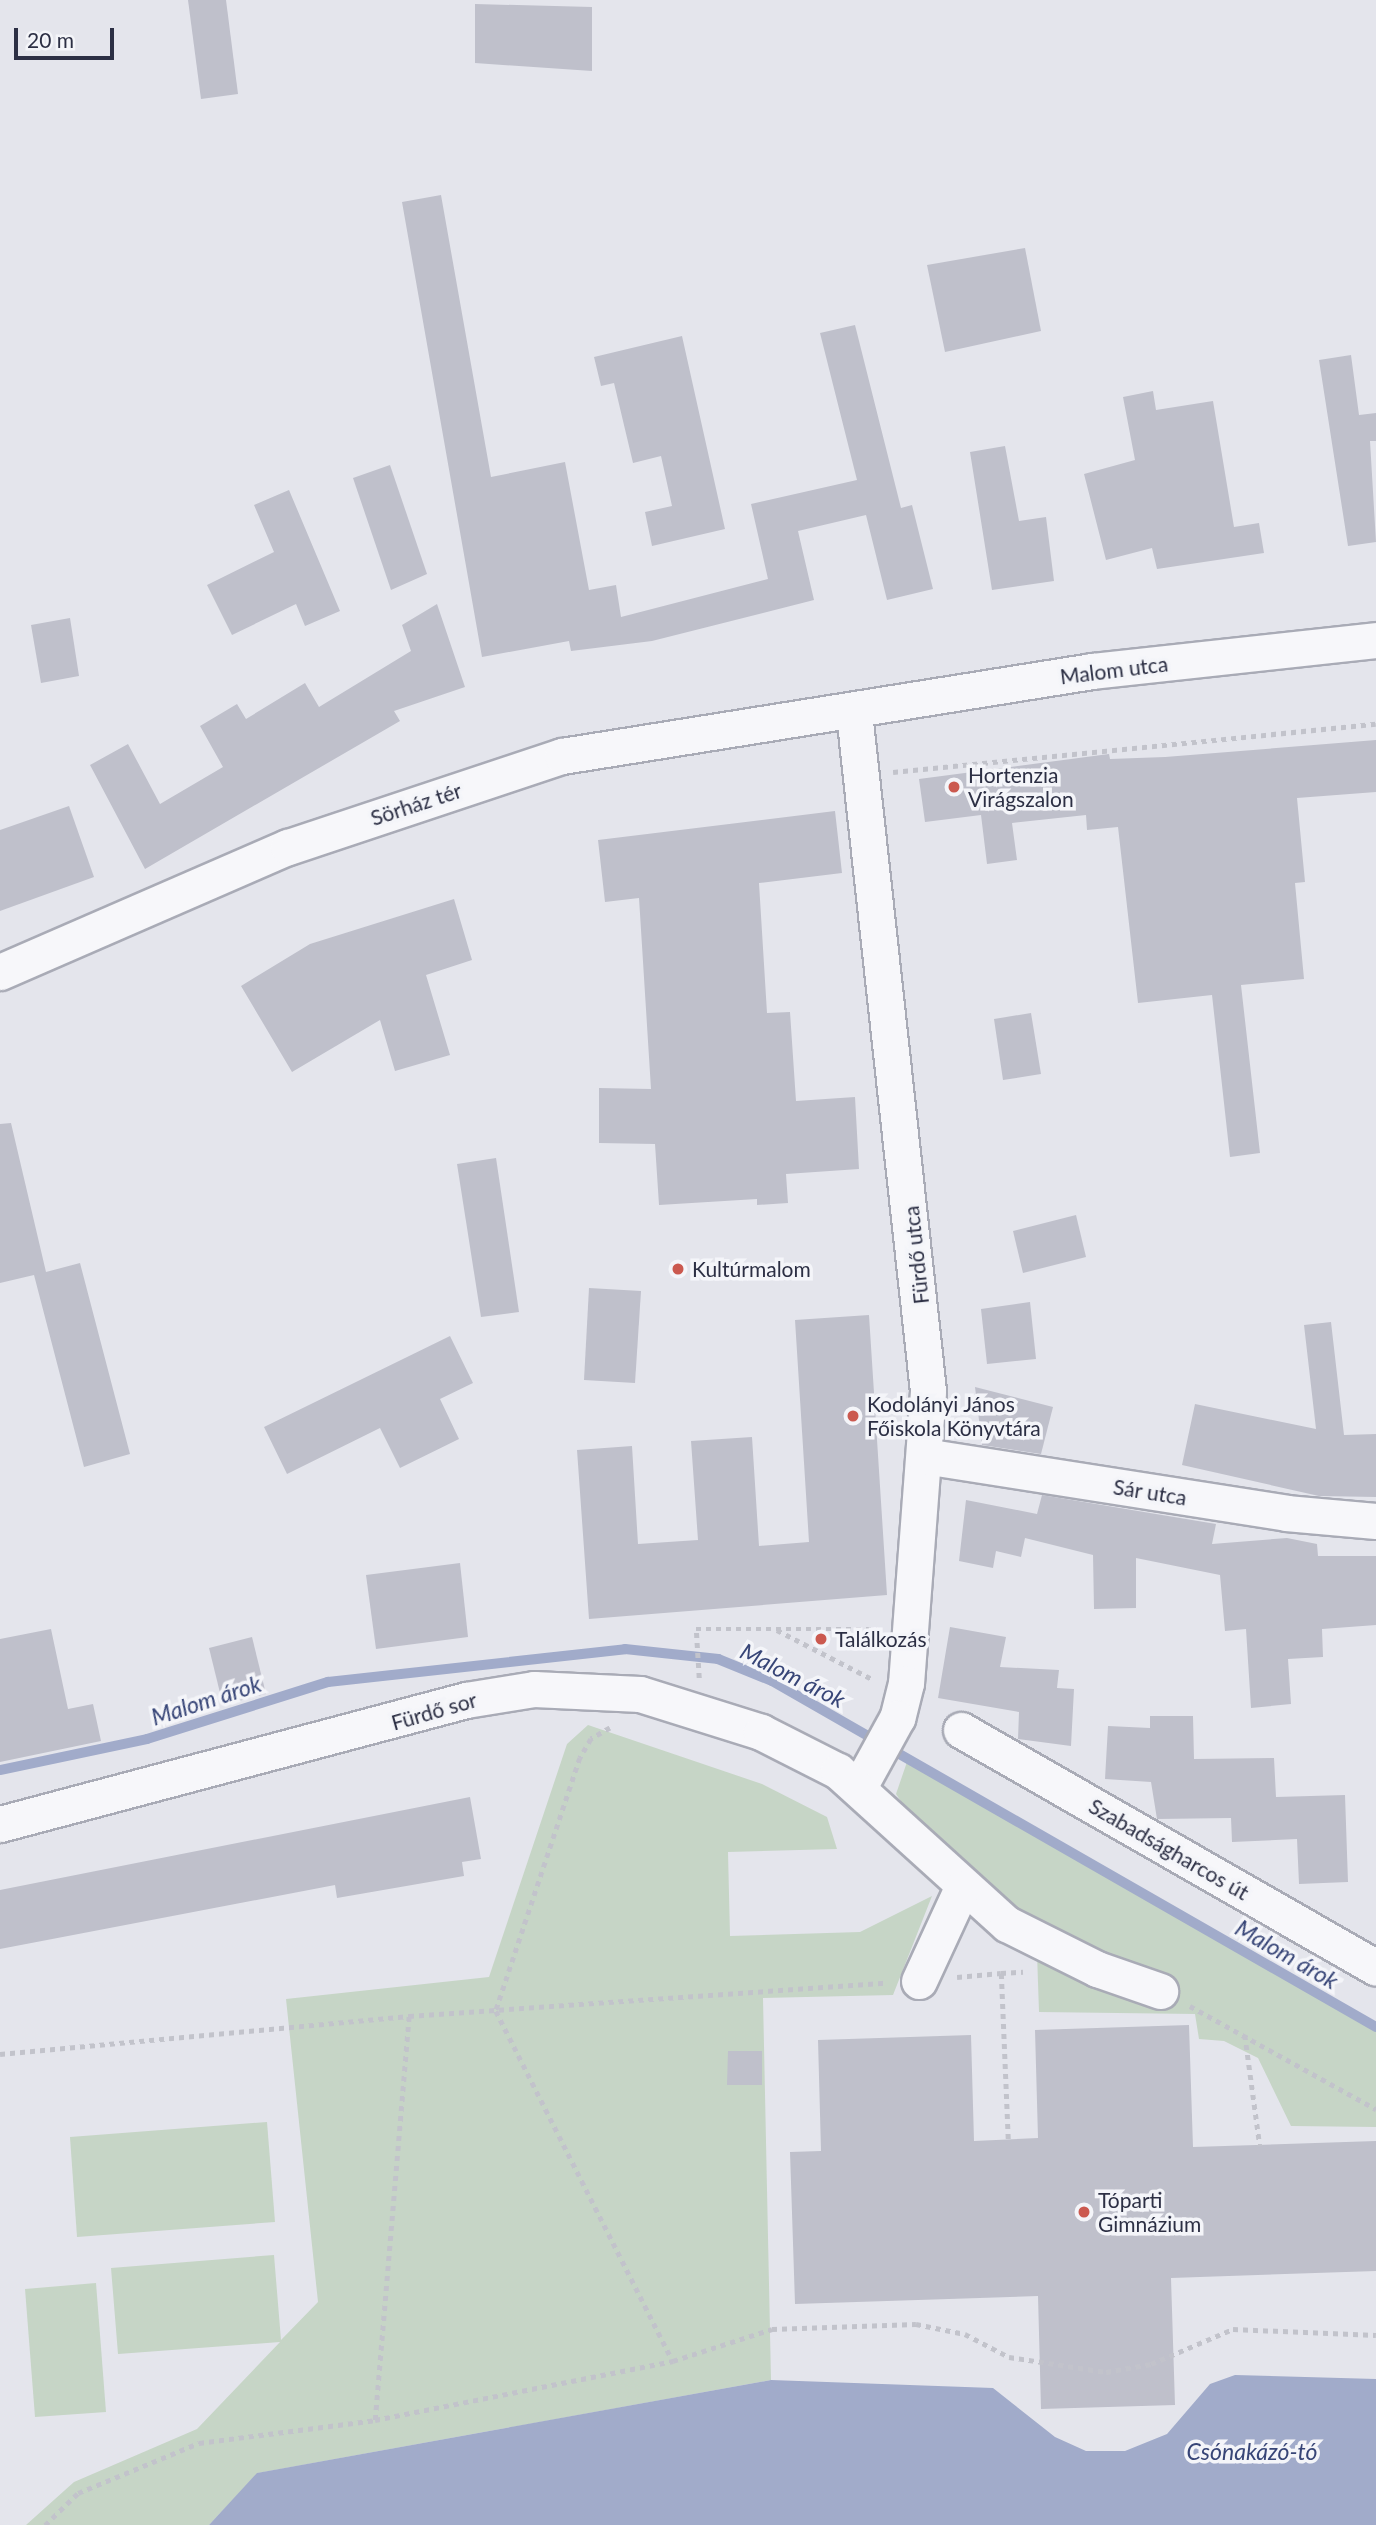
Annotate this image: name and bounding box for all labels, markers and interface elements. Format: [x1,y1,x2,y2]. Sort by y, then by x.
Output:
scale bar [18,14,117,58]
text: 20 m [27,27,74,52]
street label: Malom utca [1058,651,1170,689]
place label: Hortenzia Virágszalon [968,762,1074,812]
street label: Sörház tér [367,777,465,831]
marker: Hortenzia Virágszalon [946,779,962,795]
street label: Fürdő utca [898,1205,934,1305]
place label: Kultúrmalom [692,1256,811,1282]
marker: Kultúrmalom [670,1261,686,1277]
place label: Kodolányi János Főiskola Könyvtára [867,1391,1041,1441]
marker: Kodolányi János Főiskola Könyvtára [845,1408,861,1424]
street label: Sár utca [1111,1474,1189,1510]
place label: Találkozás [835,1626,927,1652]
marker: Találkozás [813,1631,829,1647]
water label: Malom árok [736,1637,850,1713]
water label: Malom árok [148,1669,264,1731]
street label: Fürdő sor [388,1687,480,1735]
street label: Szabadságharcos út [1085,1793,1253,1905]
water label: Malom árok [1231,1914,1343,1994]
place label: Tóparti Gimnázium [1098,2187,1201,2237]
marker: Tóparti Gimnázium [1076,2204,1092,2220]
water label: Csónakázó-tó [1187,2437,1317,2465]

